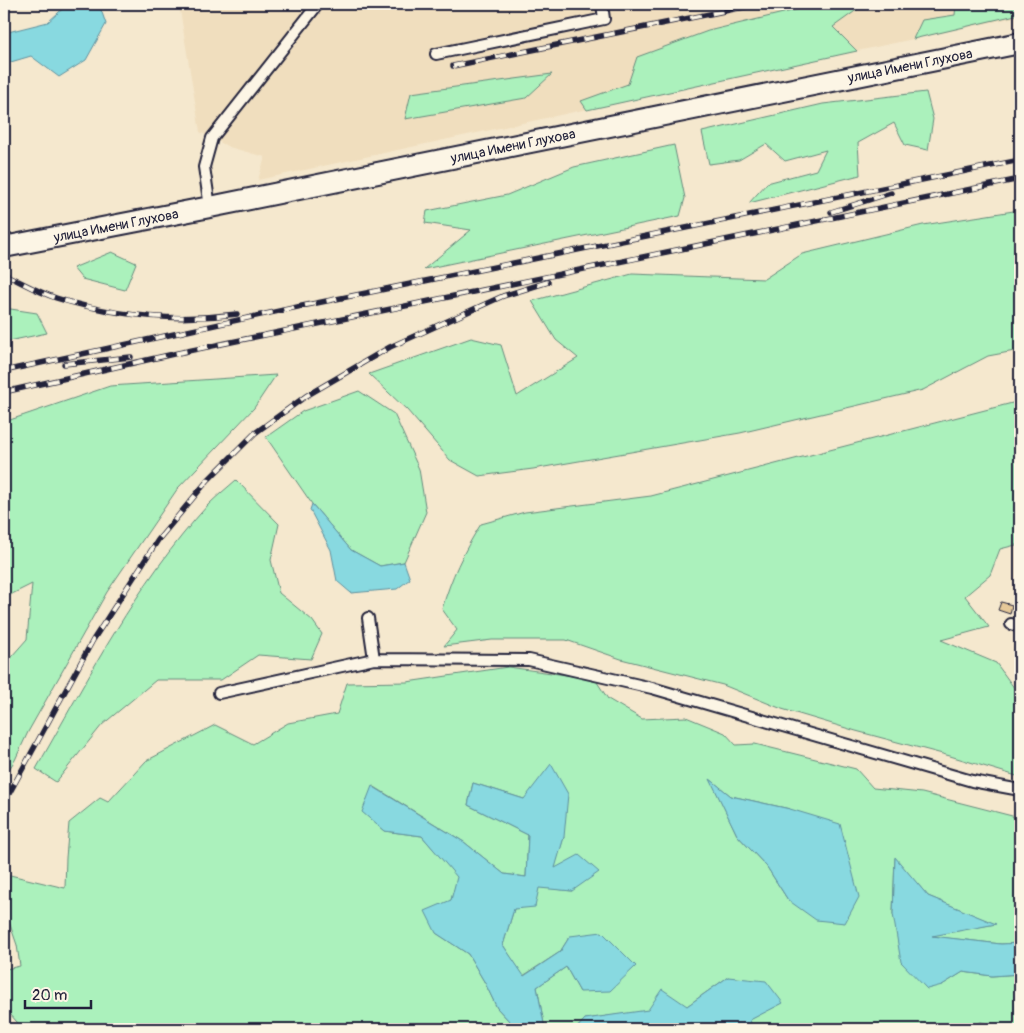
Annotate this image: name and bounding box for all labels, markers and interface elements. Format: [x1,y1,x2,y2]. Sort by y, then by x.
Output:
street label: улица Имени Глухова [845,45,974,87]
street label: улица Имени Глухова [448,125,577,167]
street label: улица Имени Глухова [51,205,180,246]
scale bar [25,978,91,1010]
text: 20 m [32,986,67,1005]

